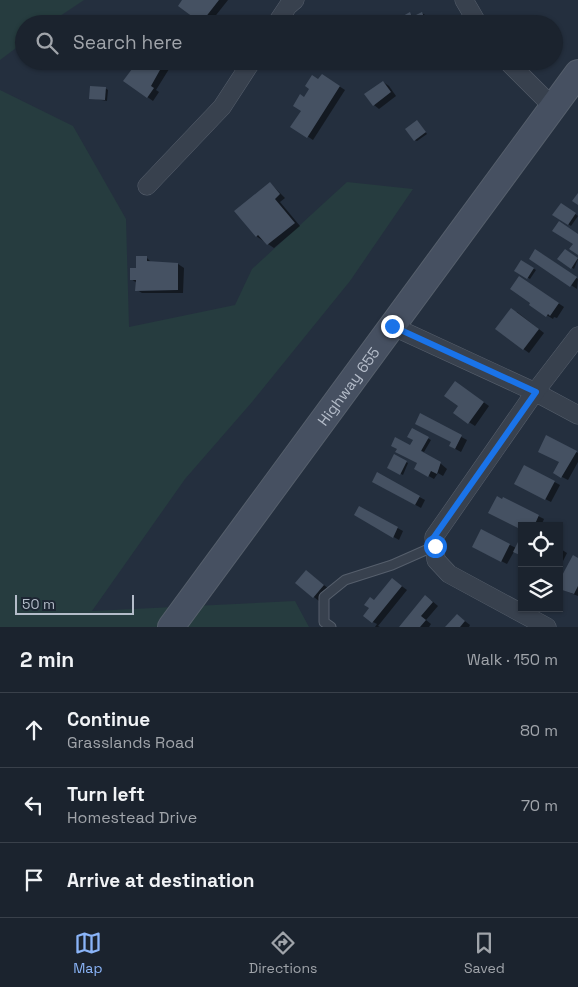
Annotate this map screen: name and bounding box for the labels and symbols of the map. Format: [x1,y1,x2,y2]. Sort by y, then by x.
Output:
route end [381,315,404,338]
street label: Highway 655 [313,343,383,429]
route start [424,535,447,558]
scale bar [15,592,134,615]

